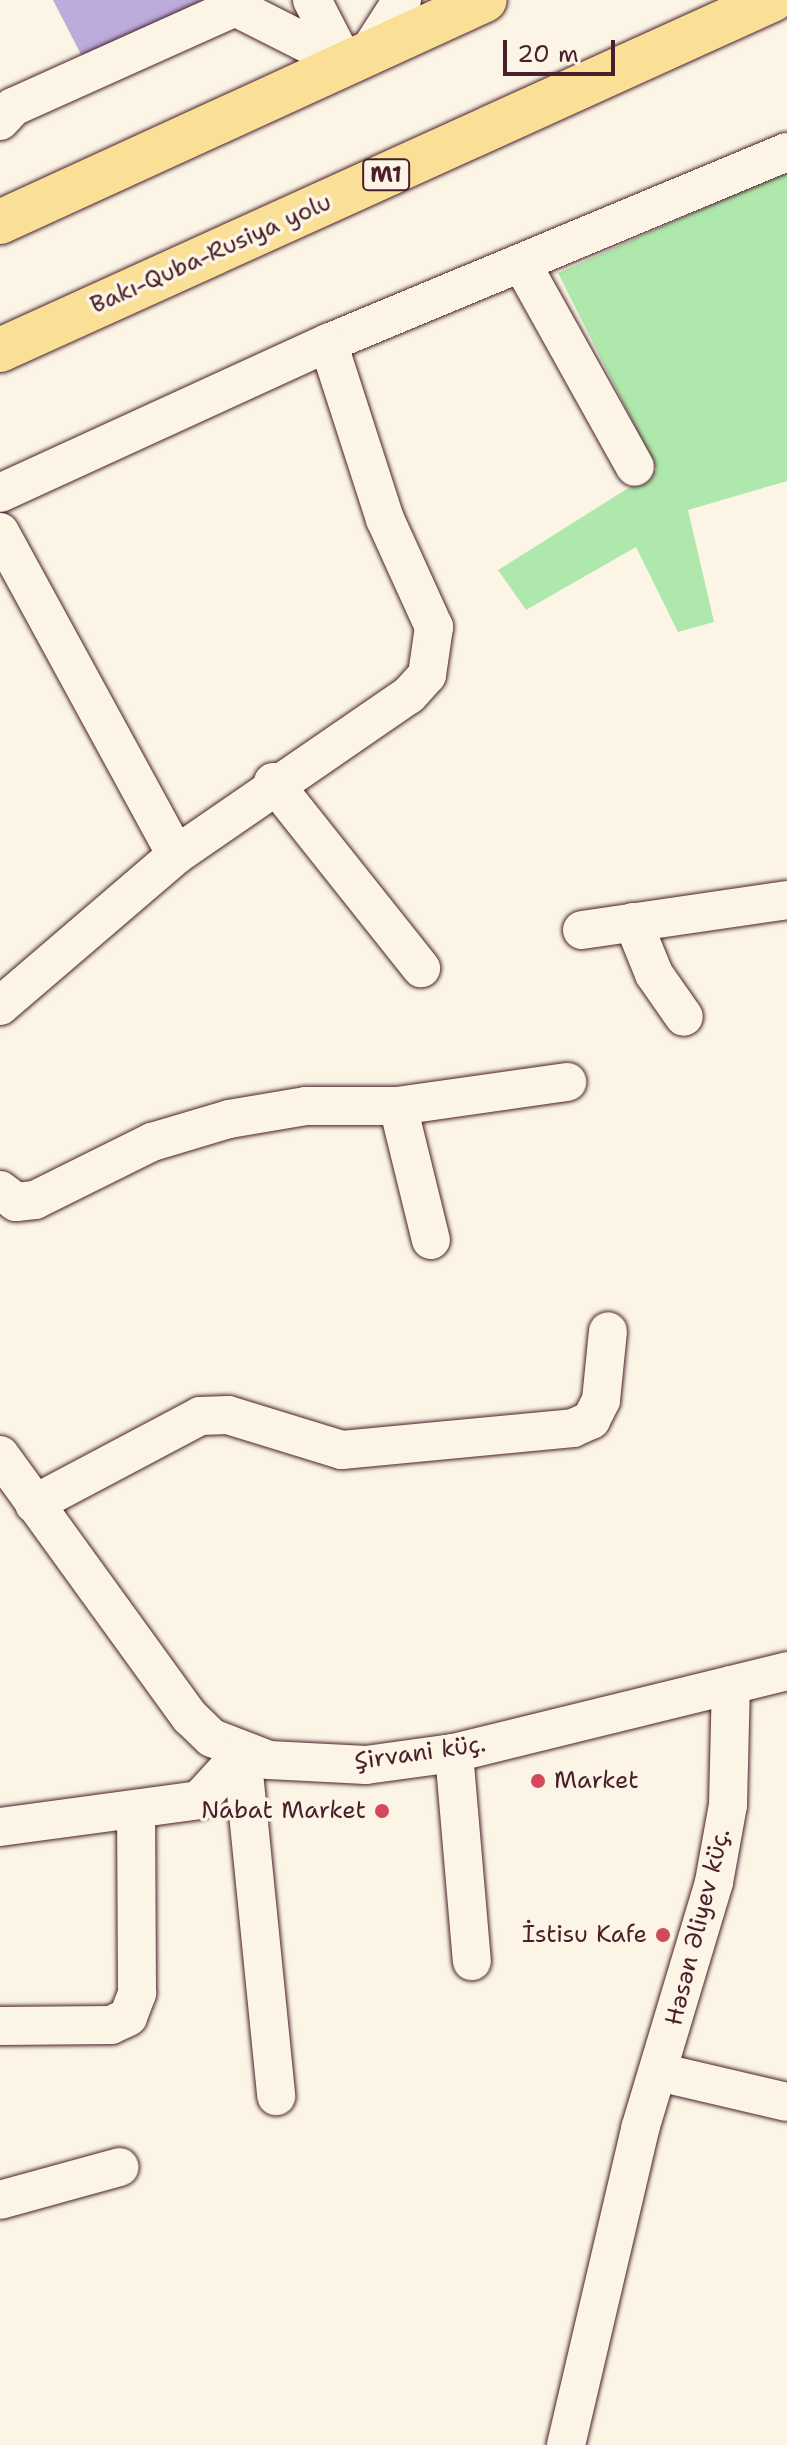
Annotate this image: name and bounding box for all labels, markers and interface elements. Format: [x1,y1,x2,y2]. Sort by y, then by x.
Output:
scale bar [507,24,619,74]
text: 20 m [517,38,579,70]
road number: M1 [362,157,410,193]
street label: Bakı-Quba-Rusiya yolu [86,188,336,320]
street label: Şirvani küç. [353,1730,487,1776]
place label: Market [554,1767,639,1795]
marker: Market [529,1772,547,1790]
place label: Nabat Market [201,1797,366,1825]
marker: Nabat Market [373,1802,391,1820]
street label: Həsən Əliyev küç. [660,1826,736,2028]
place label: İstisu Kafe [522,1921,647,1949]
marker: İstisu Kafe [654,1926,672,1944]

